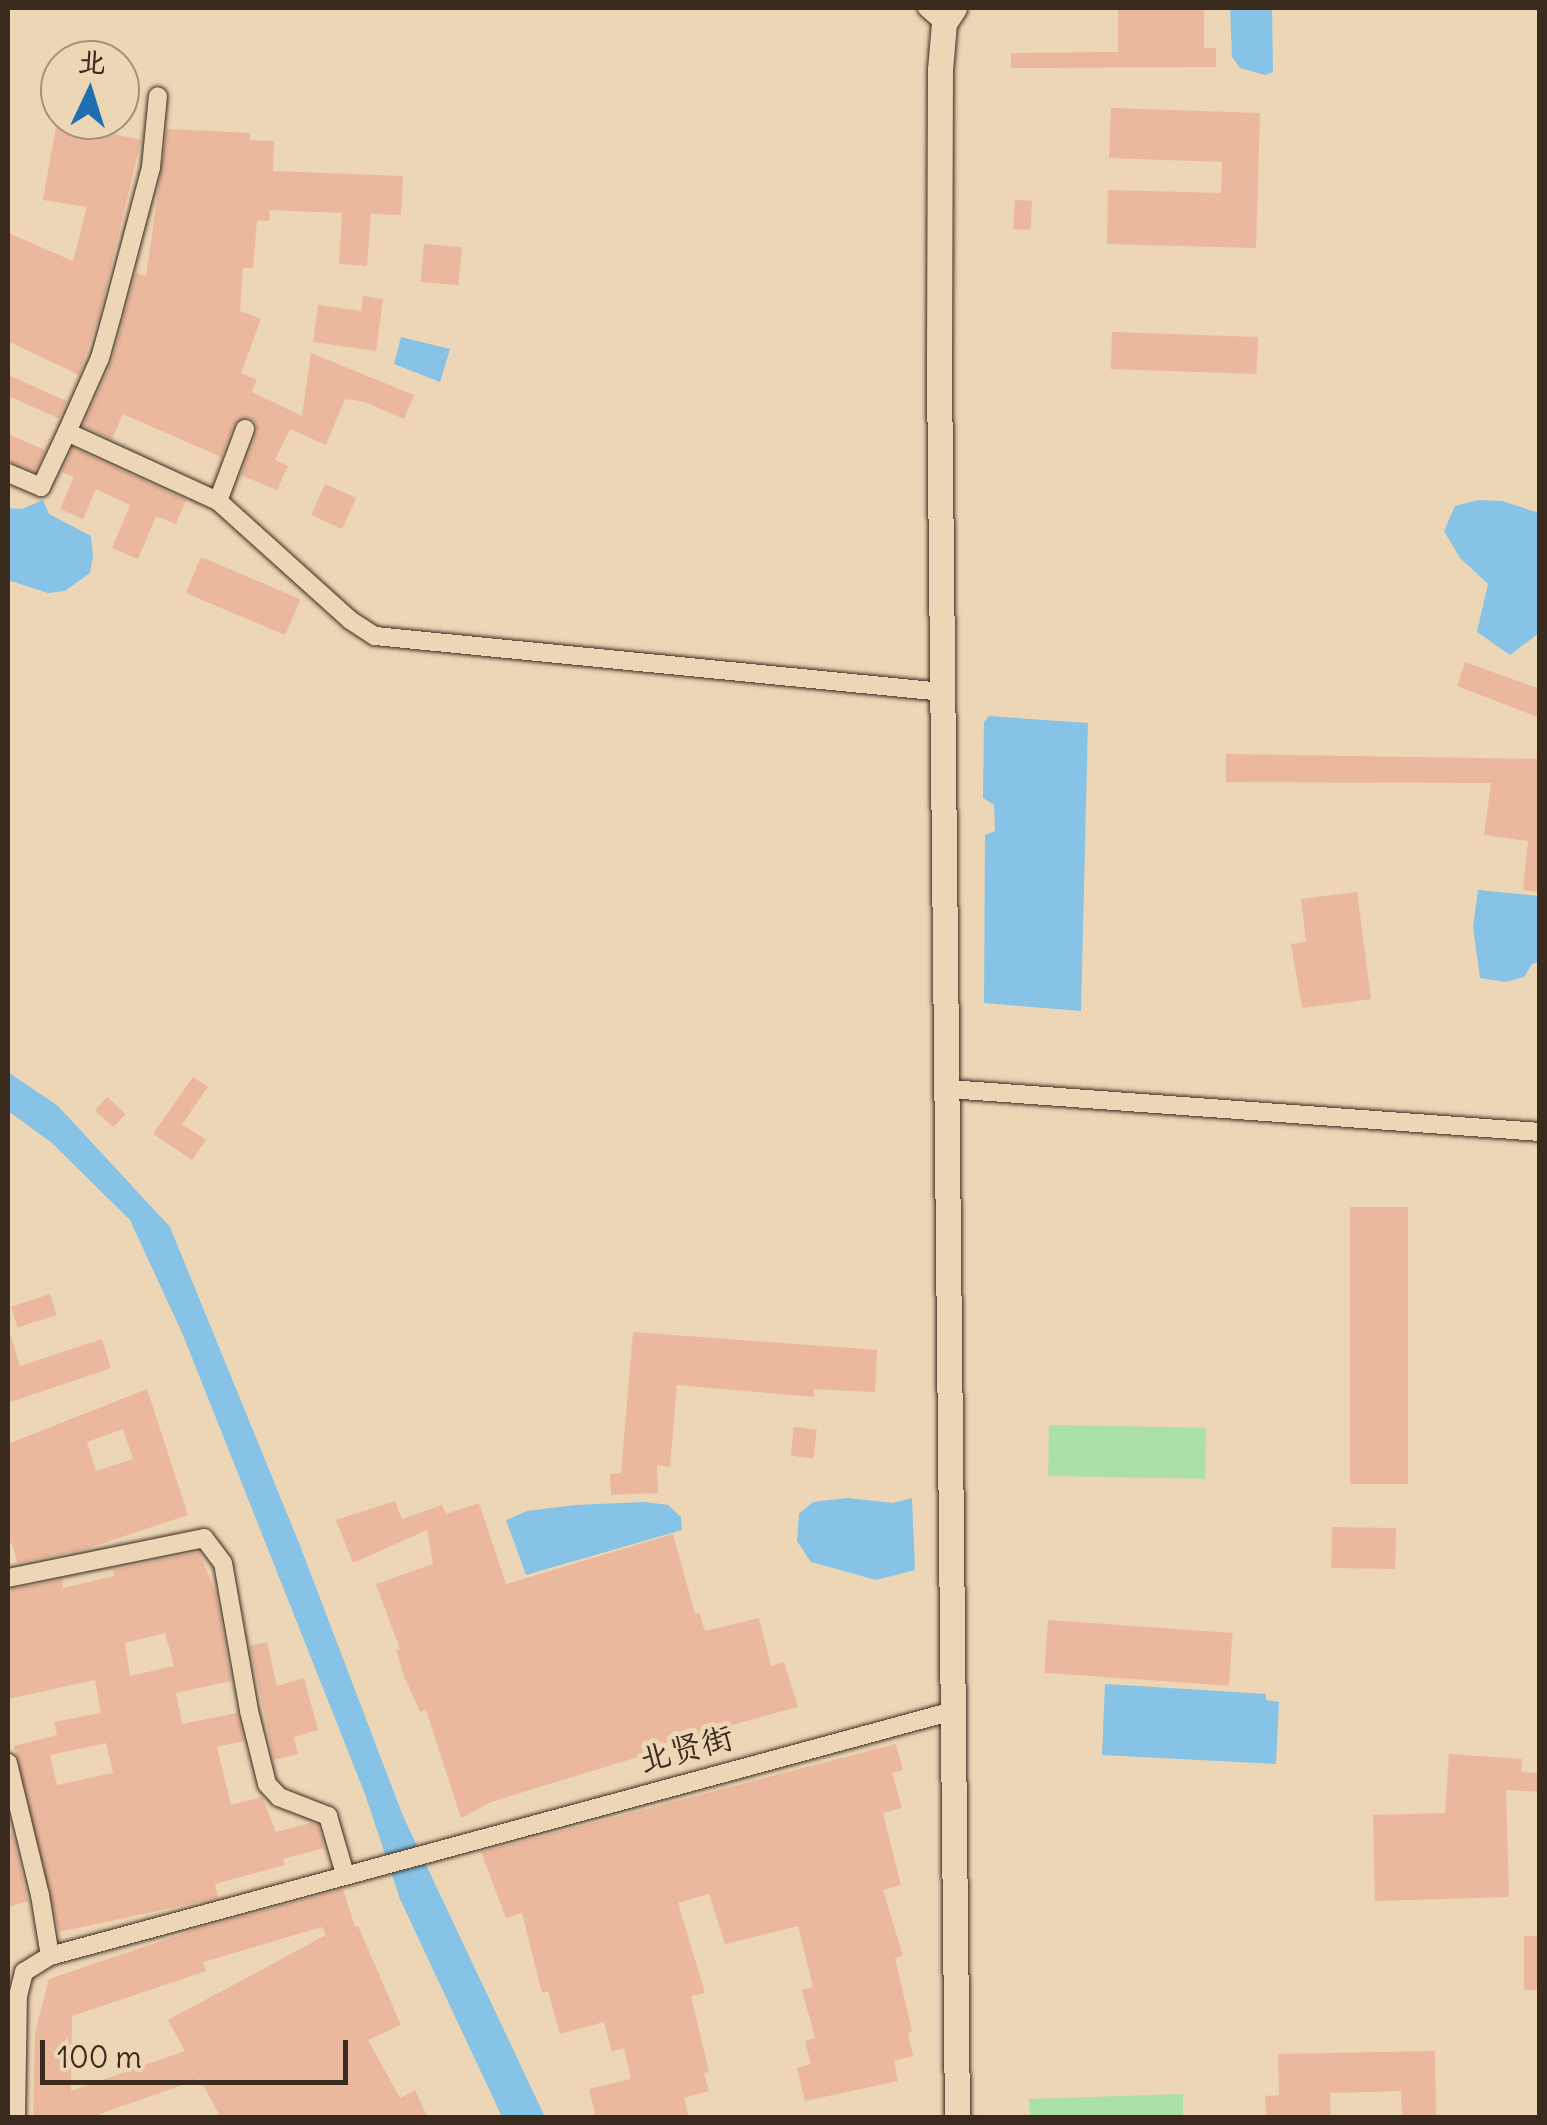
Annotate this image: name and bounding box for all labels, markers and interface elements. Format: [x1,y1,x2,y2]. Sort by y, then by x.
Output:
north arrow [40,40,140,140]
text: 北 [77,43,107,81]
street label: 北贤街 [635,1718,737,1780]
scale bar [45,2020,352,2082]
text: 100 m [57,2038,142,2076]

